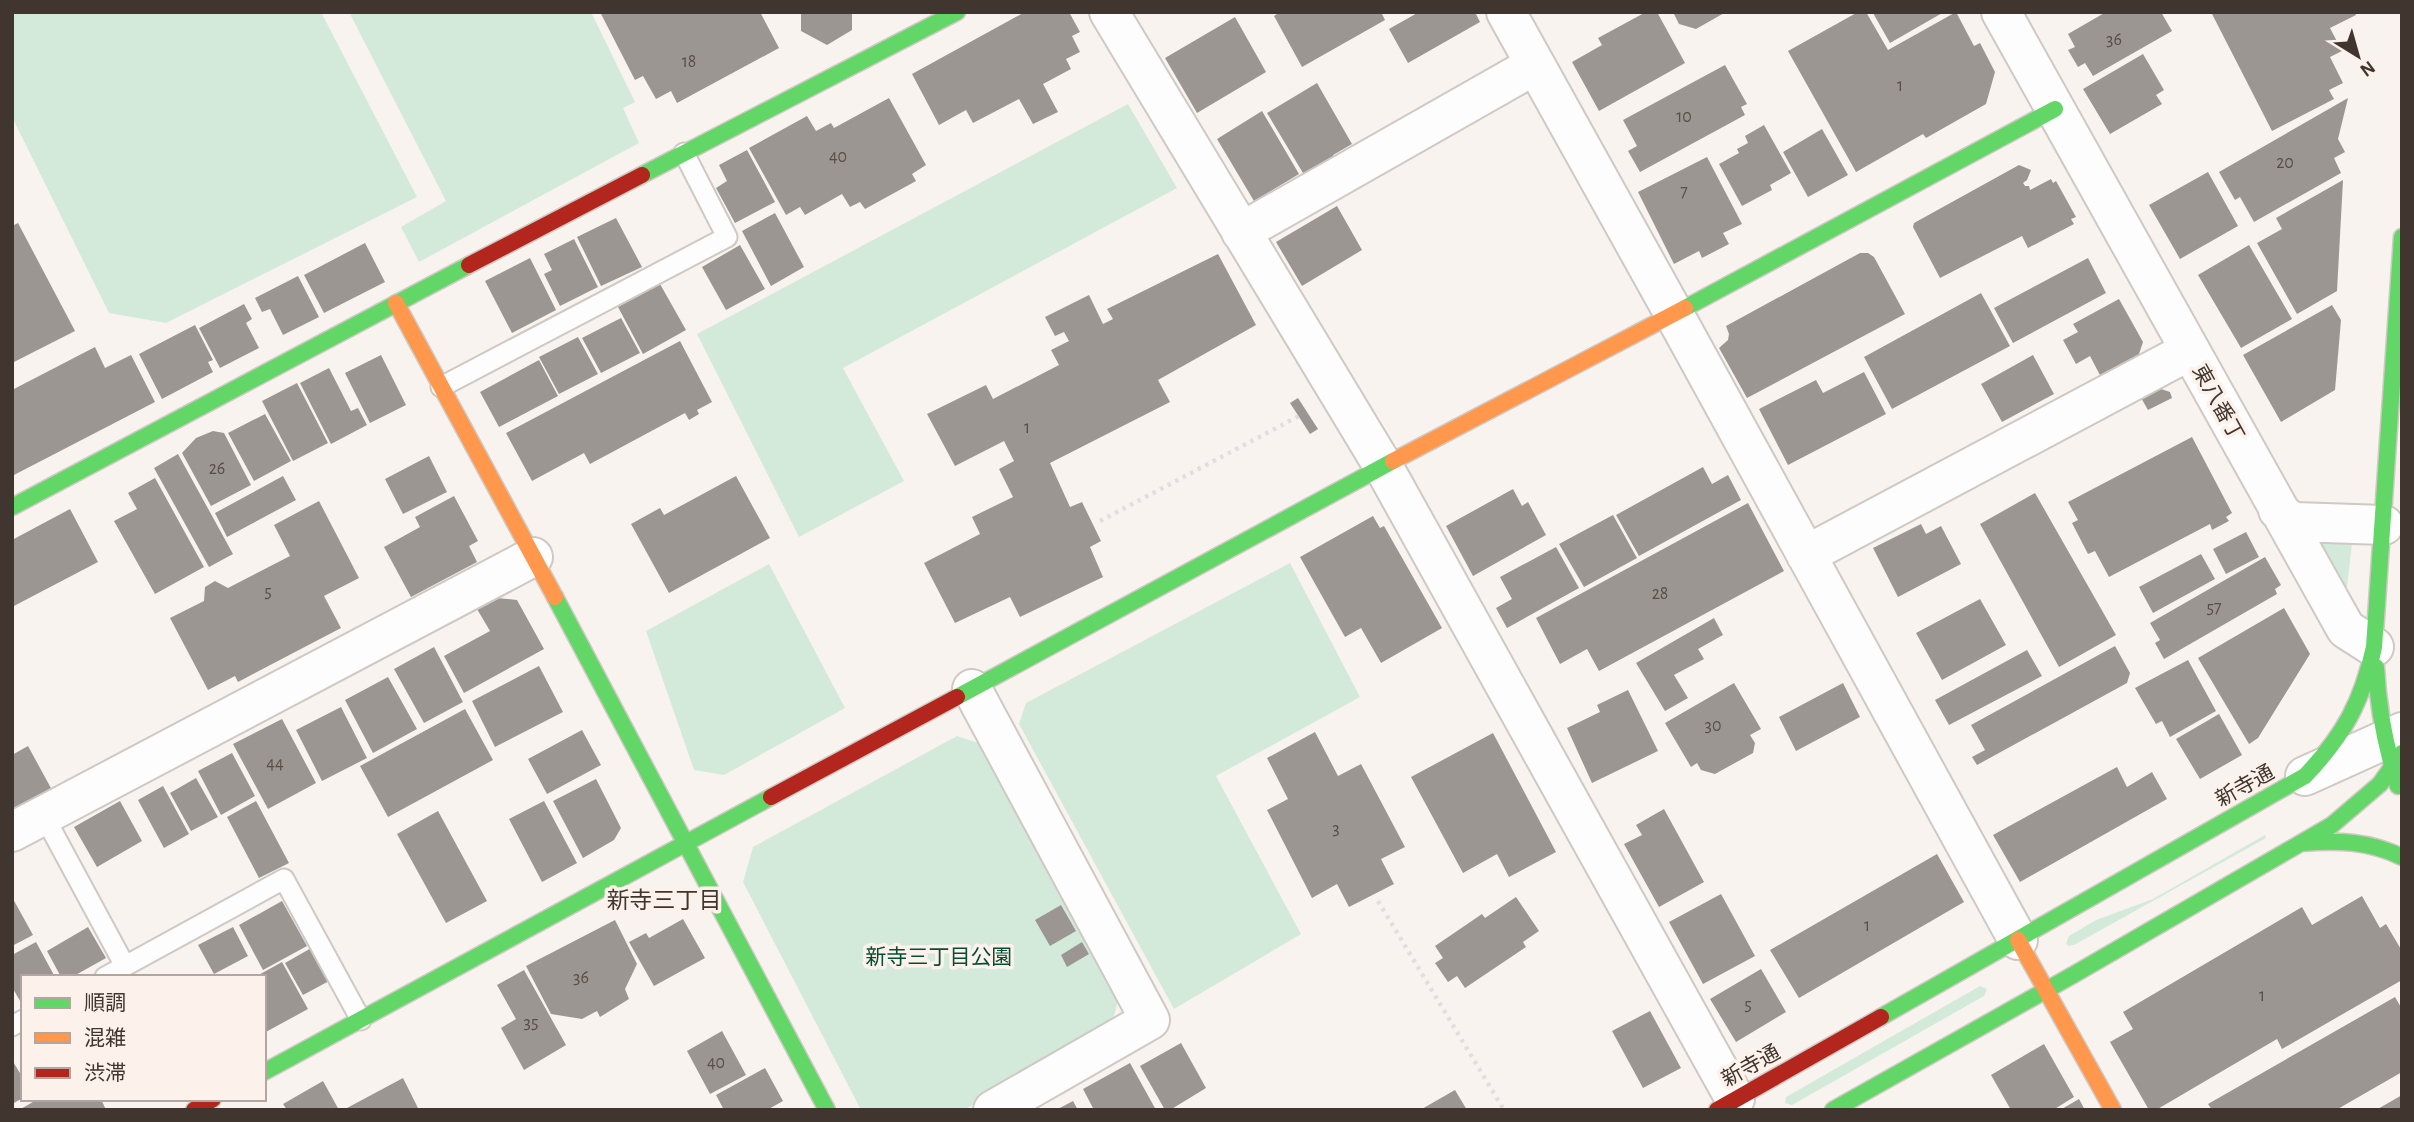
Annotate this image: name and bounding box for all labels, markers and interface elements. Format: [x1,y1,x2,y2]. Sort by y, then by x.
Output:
north arrow [2323,21,2393,91]
house number: 36 [2106,31,2122,49]
house number: 18 [682,53,696,71]
text: N [2356,57,2378,80]
house number: 1 [1897,77,1903,95]
house number: 10 [1676,108,1692,126]
house number: 40 [829,148,847,166]
house number: 20 [2276,154,2294,172]
house number: 7 [1680,183,1688,201]
street label: 東八番丁 [2188,361,2248,445]
house number: 1 [1024,419,1030,437]
house number: 26 [209,460,225,478]
house number: 5 [264,583,272,601]
house number: 28 [1652,585,1668,603]
house number: 57 [2206,599,2222,617]
house number: 30 [1705,717,1721,735]
house number: 44 [266,755,284,773]
street label: 新寺通 [2212,761,2278,810]
house number: 3 [1332,820,1340,838]
district label: 新寺三丁目 [607,888,722,913]
house number: 1 [1864,917,1870,935]
park label: 新寺三丁目公園 [866,946,1013,968]
house number: 36 [573,969,589,987]
legend [21,975,266,1101]
house number: 1 [2259,987,2265,1005]
text: 順調 [84,992,126,1014]
house number: 5 [1744,996,1752,1014]
house number: 35 [524,1014,538,1032]
text: 混雑 [84,1027,126,1049]
street label: 新寺通 [1718,1041,1784,1090]
house number: 40 [707,1054,725,1072]
text: 渋滞 [84,1062,126,1084]

